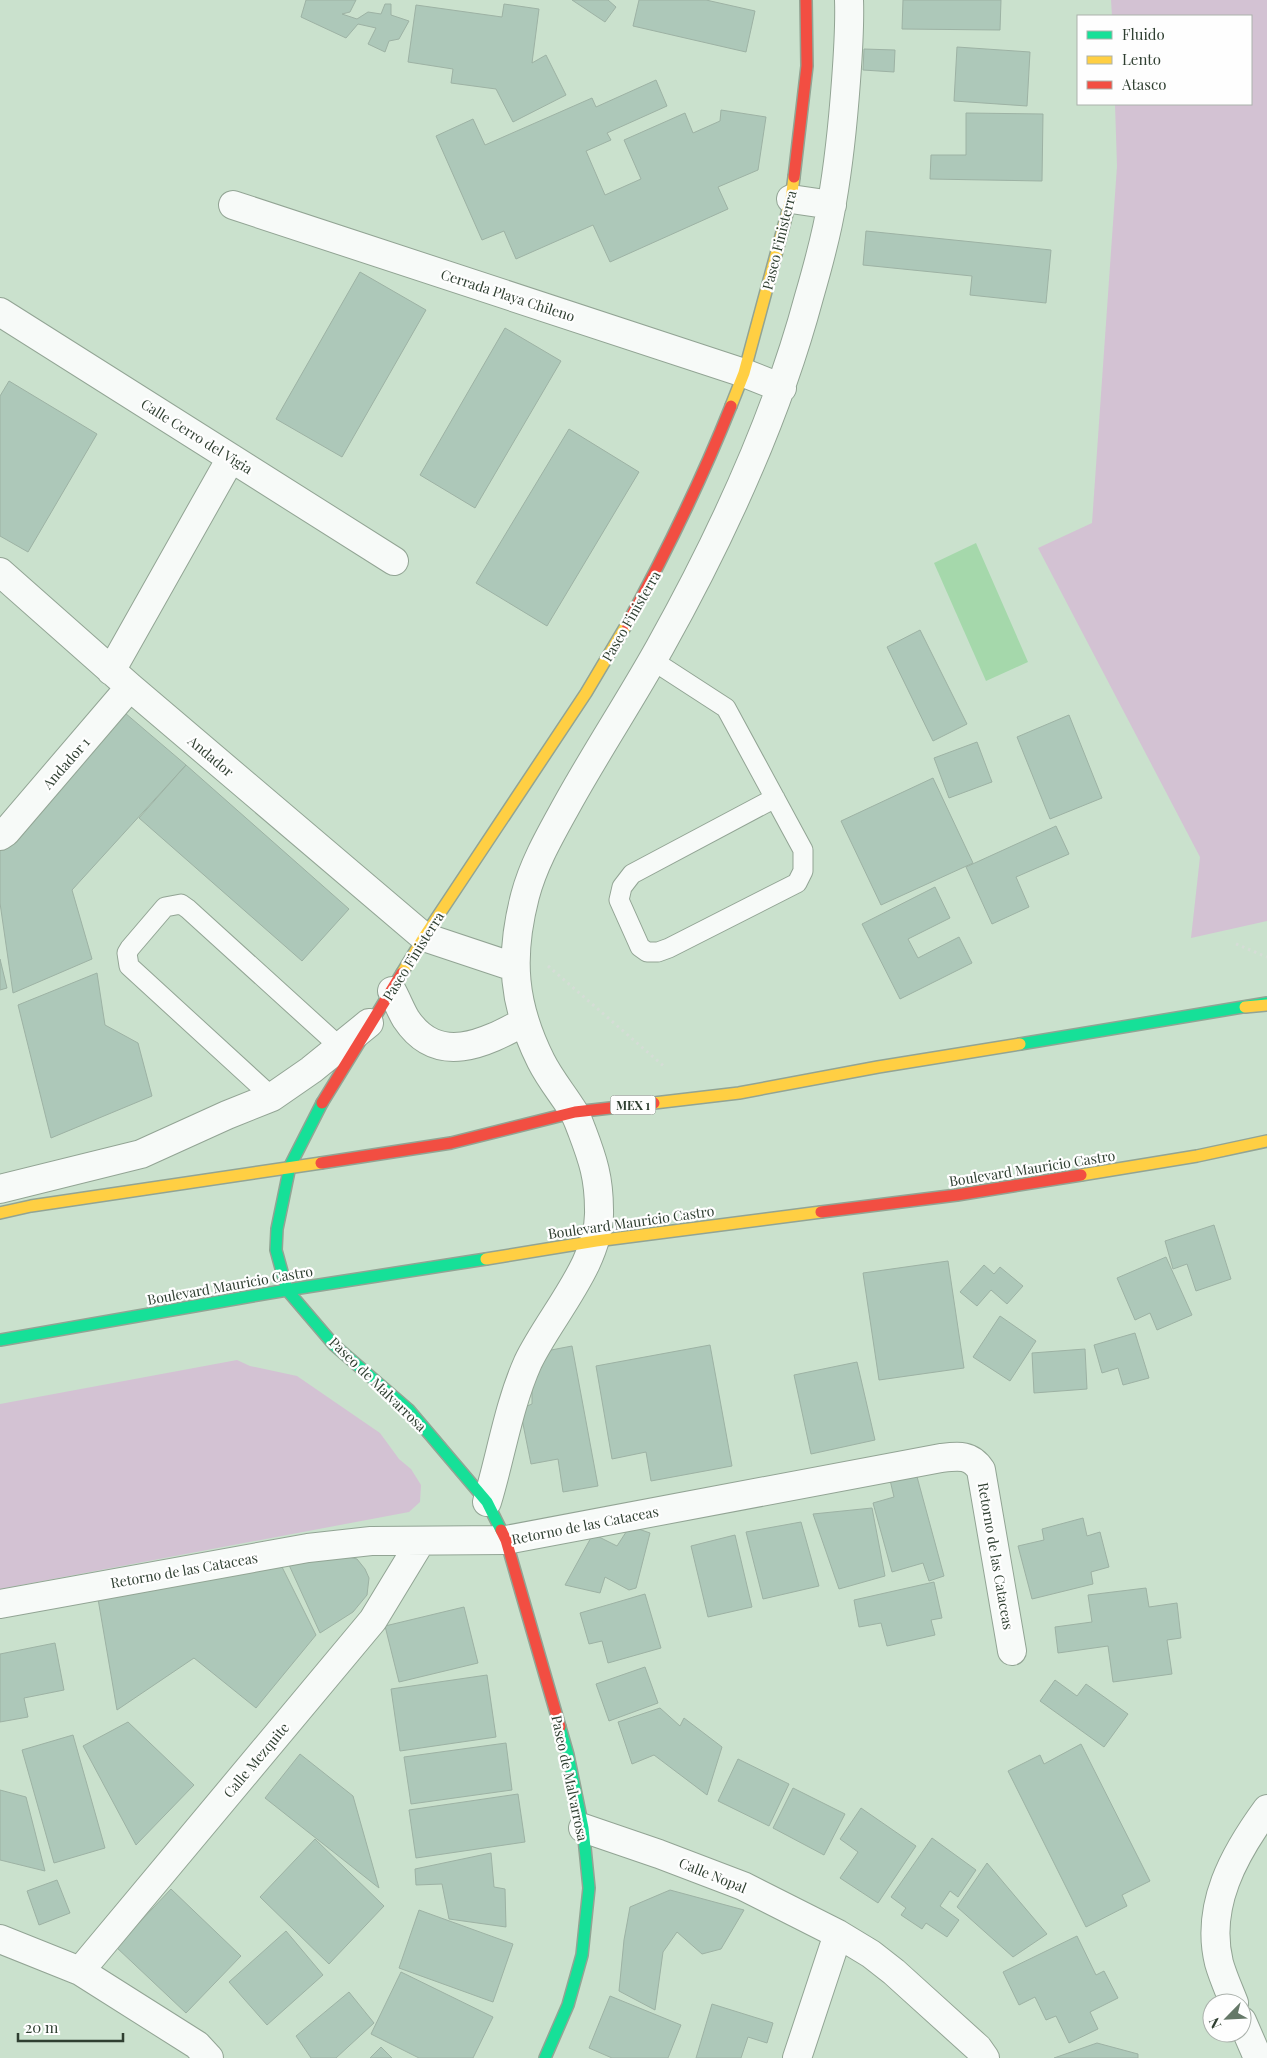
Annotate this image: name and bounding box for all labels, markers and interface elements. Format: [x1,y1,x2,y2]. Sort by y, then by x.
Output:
legend [1077,15,1252,105]
text: Fluido [1122,24,1165,44]
text: Lento [1122,49,1161,69]
text: Atasco [1121,74,1166,94]
street label: Paseo Finisterra [757,188,801,292]
street label: Cerrada Playa Chileno [439,264,578,326]
street label: Calle Cerro del Vigia [138,394,256,478]
street label: Paseo Finisterra [597,567,665,665]
street label: Andador [183,731,238,781]
street label: Andador 1 [38,733,94,794]
street label: Paseo Finisterra [378,908,448,1004]
road number: MEX 1 [610,1096,656,1114]
street label: Boulevard Mauricio Castro [948,1145,1117,1191]
street label: Boulevard Mauricio Castro [547,1201,716,1243]
street label: Boulevard Mauricio Castro [146,1261,315,1309]
street label: Paseo de Malvarrosa [325,1333,431,1435]
street label: Retorno de las Cataceas [974,1481,1018,1631]
street label: Retorno de las Cataceas [510,1501,660,1549]
street label: Retorno de las Cataceas [109,1548,259,1592]
street label: Paseo de Malvarrosa [547,1713,593,1843]
street label: Calle Mezquite [219,1718,293,1802]
street label: Calle Nopal [676,1853,750,1897]
north arrow [1202,1993,1252,2043]
scale bar [18,2010,122,2042]
text: N [1204,2015,1225,2032]
text: 20 m [25,2017,59,2037]

